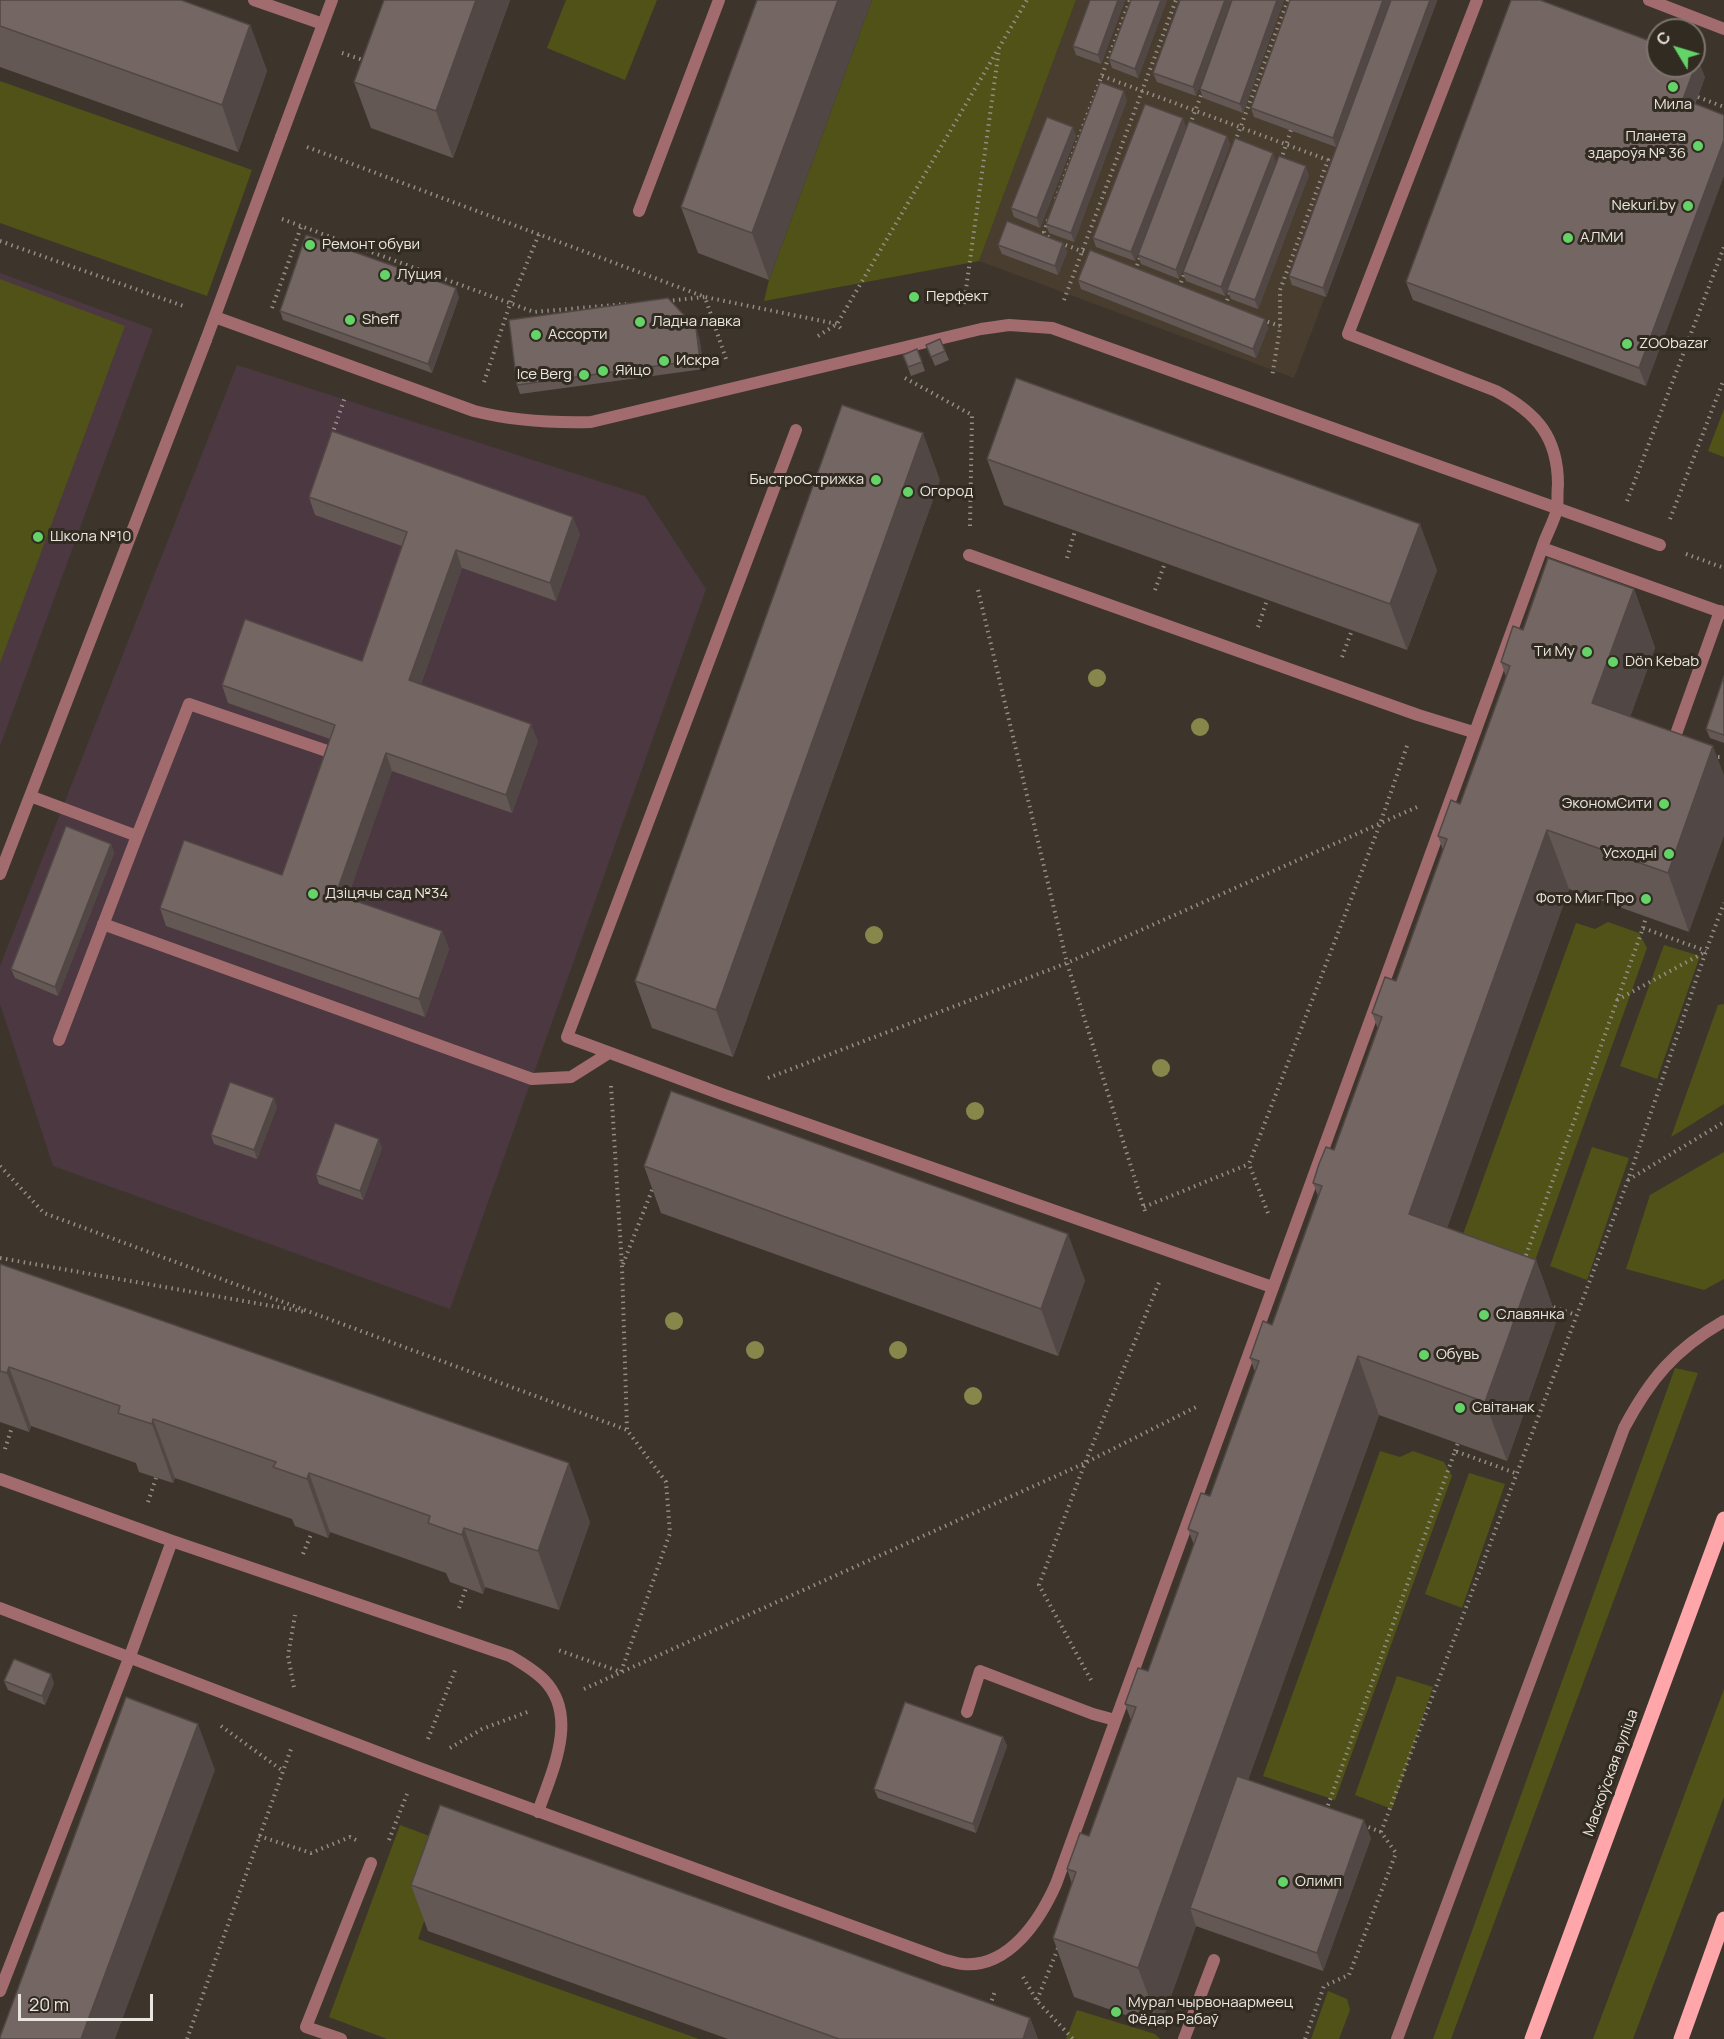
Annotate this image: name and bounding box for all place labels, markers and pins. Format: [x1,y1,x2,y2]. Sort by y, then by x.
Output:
marker: Мила [1666,80,1680,94]
place label: Мила [1654,96,1692,114]
place label: Планета здароўя № 36 [1588,128,1686,163]
marker: Планета здароўя № 36 [1691,139,1705,153]
place label: Nekuri.by [1612,197,1676,215]
marker: Nekuri.by [1681,199,1695,213]
place label: АЛМИ [1580,229,1623,247]
marker: АЛМИ [1561,231,1575,245]
place label: Ремонт обуви [322,236,420,254]
marker: Ремонт обуви [303,238,317,252]
place label: Луция [397,266,441,284]
marker: Луция [378,268,392,282]
place label: Перфект [926,288,989,306]
marker: Перфект [907,290,921,304]
place label: Sheff [362,311,399,329]
marker: Sheff [343,313,357,327]
place label: Ладна лавка [652,313,741,331]
marker: Ладна лавка [633,315,647,329]
place label: Ассорти [548,326,608,344]
marker: Ассорти [529,328,543,342]
place label: ZOObazar [1639,335,1708,353]
marker: ZOObazar [1620,337,1634,351]
place label: Искра [676,352,719,370]
marker: Искра [657,354,671,368]
place label: Яйцо [615,362,651,380]
marker: Яйцо [596,364,610,378]
place label: Ice Berg [517,366,572,384]
marker: Ice Berg [577,368,591,382]
place label: БыстроСтрижка [749,471,864,489]
marker: БыстроСтрижка [869,473,883,487]
place label: Огород [920,483,973,501]
marker: Огород [901,485,915,499]
place label: Школа №10 [50,528,131,546]
marker: Школа №10 [31,530,45,544]
place label: Ти Му [1534,643,1575,661]
marker: Ти Му [1580,645,1594,659]
place label: Dön Kebab [1625,653,1699,671]
marker: Dön Kebab [1606,655,1620,669]
place label: ЭкономСити [1562,795,1652,813]
marker: ЭкономСити [1657,797,1671,811]
place label: Усходні [1603,845,1657,863]
marker: Усходні [1662,847,1676,861]
place label: Дзіцячы сад №34 [325,885,448,903]
marker: Дзіцячы сад №34 [306,887,320,901]
place label: Фото Миг Про [1536,890,1634,908]
marker: Фото Миг Про [1639,892,1653,906]
place label: Славянка [1496,1306,1565,1324]
marker: Славянка [1477,1308,1491,1322]
place label: Обувь [1436,1346,1479,1364]
marker: Обувь [1417,1348,1431,1362]
place label: Світанак [1472,1399,1535,1417]
marker: Світанак [1453,1401,1467,1415]
place label: Олимп [1295,1873,1342,1891]
marker: Олимп [1276,1875,1290,1889]
place label: Мурал чырвонаармеец Фёдар Рабаў [1128,1994,1293,2029]
marker: Мурал чырвонаармеец Фёдар Рабаў [1109,2005,1123,2019]

